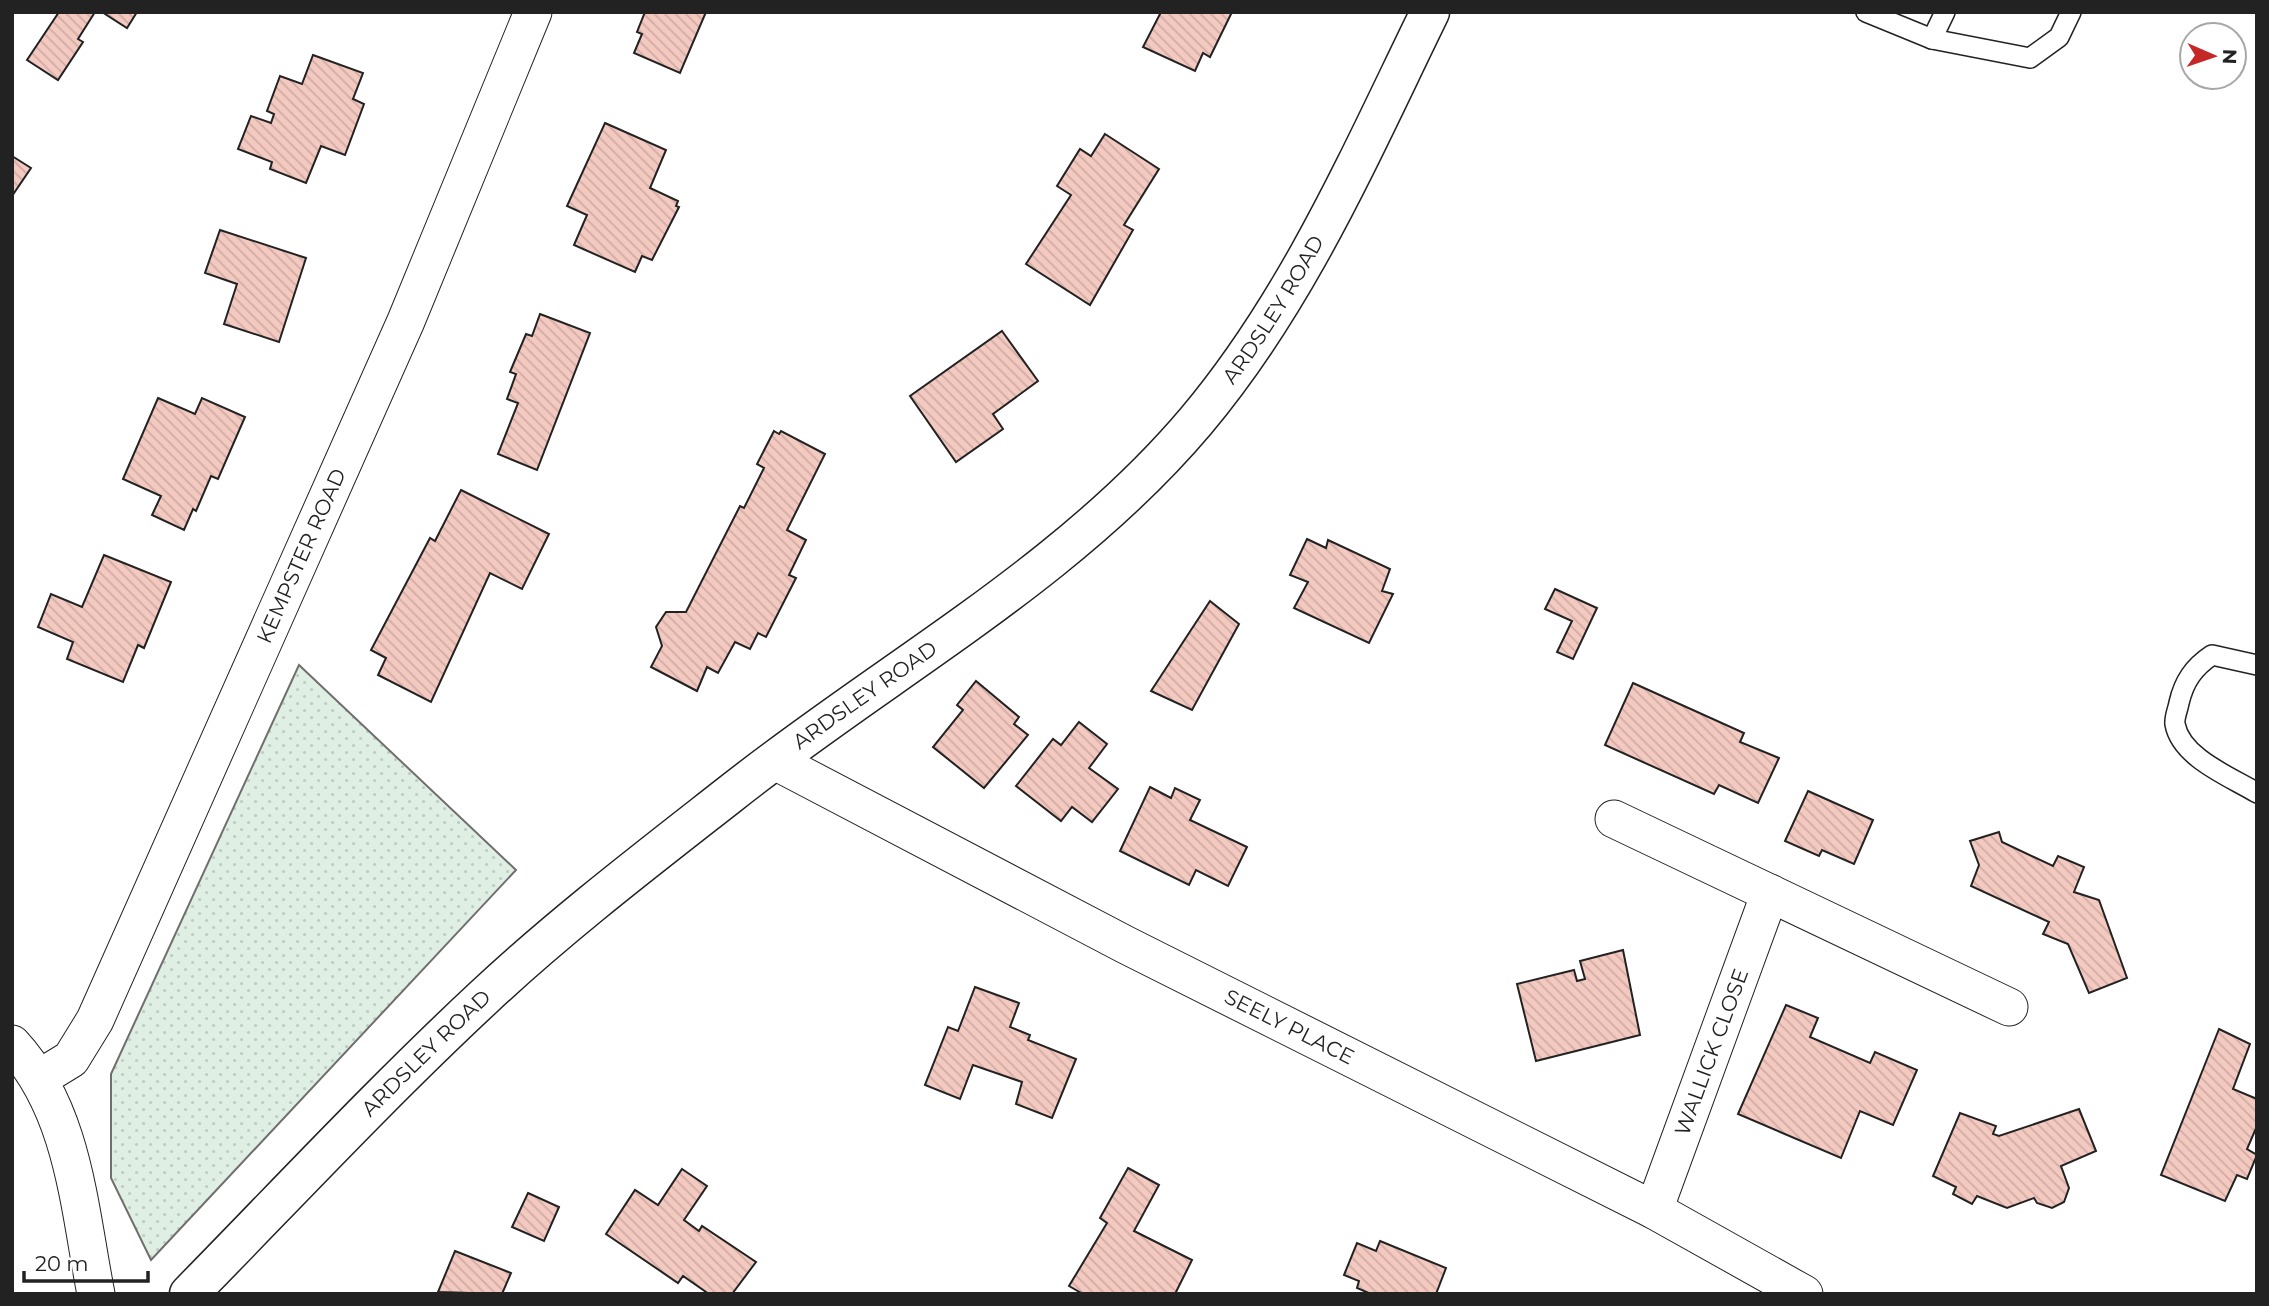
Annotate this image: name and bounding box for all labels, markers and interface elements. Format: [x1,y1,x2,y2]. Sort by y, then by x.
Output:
north arrow [2178,21,2248,91]
text: N [2218,48,2241,65]
street label: ARDSLEY ROAD [1217,231,1329,388]
street label: KEMPSTER ROAD [251,465,351,647]
street label: ARDSLEY ROAD [788,635,942,754]
street label: WALLICK CLOSE [1669,965,1753,1139]
street label: ARDSLEY ROAD [356,984,496,1121]
street label: SEELY PLACE [1221,984,1358,1069]
scale bar [24,1240,149,1284]
text: 20 m [35,1251,89,1276]

